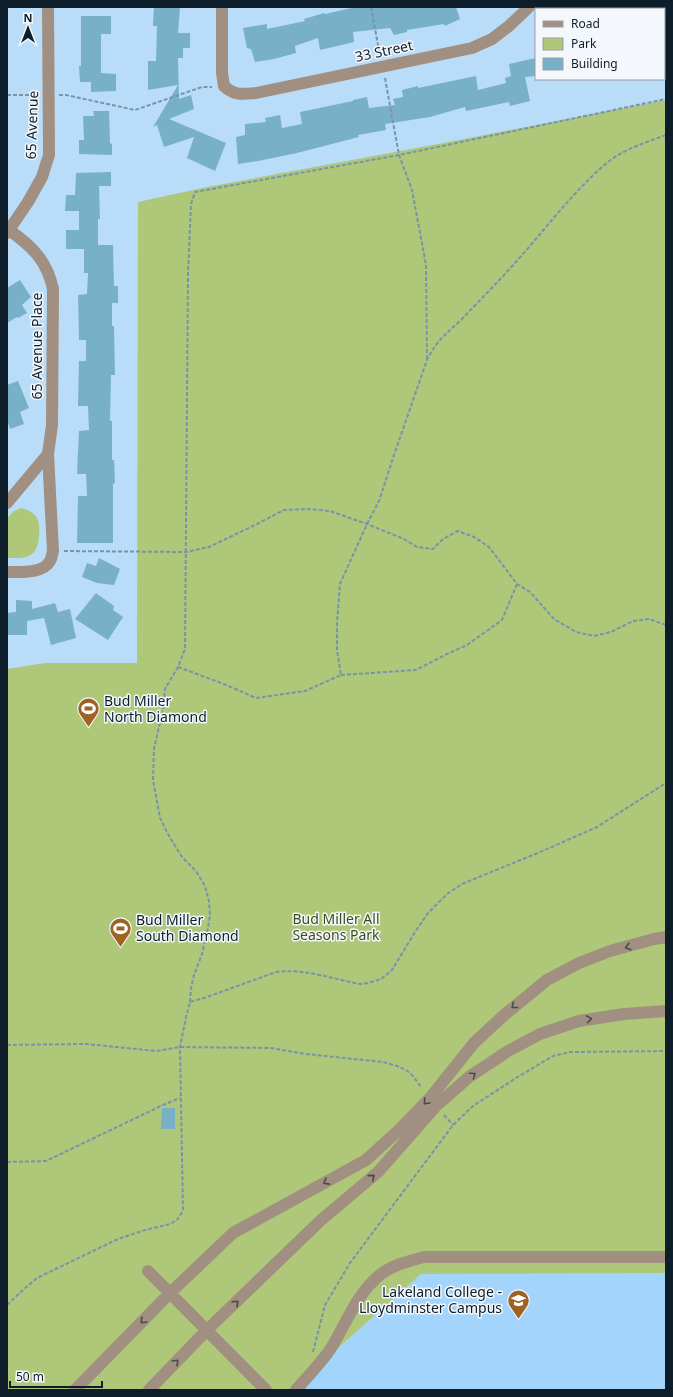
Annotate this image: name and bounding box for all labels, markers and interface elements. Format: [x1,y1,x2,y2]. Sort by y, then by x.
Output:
north arrow [8,8,48,48]
legend [535,8,665,80]
text: N [24,10,32,25]
text: Road [571,15,600,32]
street label: 33 Street [353,35,415,66]
text: Park [571,35,597,52]
text: Building [571,55,618,72]
street label: 65 Avenue [21,90,42,160]
street label: 65 Avenue Place [27,292,46,400]
place label: Bud Miller North Diamond [104,691,207,726]
sports icon: Bud Miller North Diamond [76,696,102,729]
park label: Bud Miller All Seasons Park [292,909,380,944]
place label: Bud Miller South Diamond [136,910,239,945]
sports icon: Bud Miller South Diamond [108,915,134,948]
one-way arrow [625,942,631,950]
one-way arrow [512,1002,519,1009]
one-way arrow [586,1015,592,1024]
one-way arrow [468,1073,475,1080]
one-way arrow [424,1097,431,1104]
one-way arrow [368,1175,375,1182]
one-way arrow [323,1178,330,1185]
place label: Lakeland College - Lloydminster Campus [359,1282,502,1317]
school or university icon: Lakeland College - Lloydminster Campus [505,1287,531,1320]
one-way arrow [231,1300,239,1308]
one-way arrow [140,1316,148,1324]
one-way arrow [171,1359,179,1367]
scale bar [10,1363,102,1389]
text: 50 m [16,1368,44,1385]

